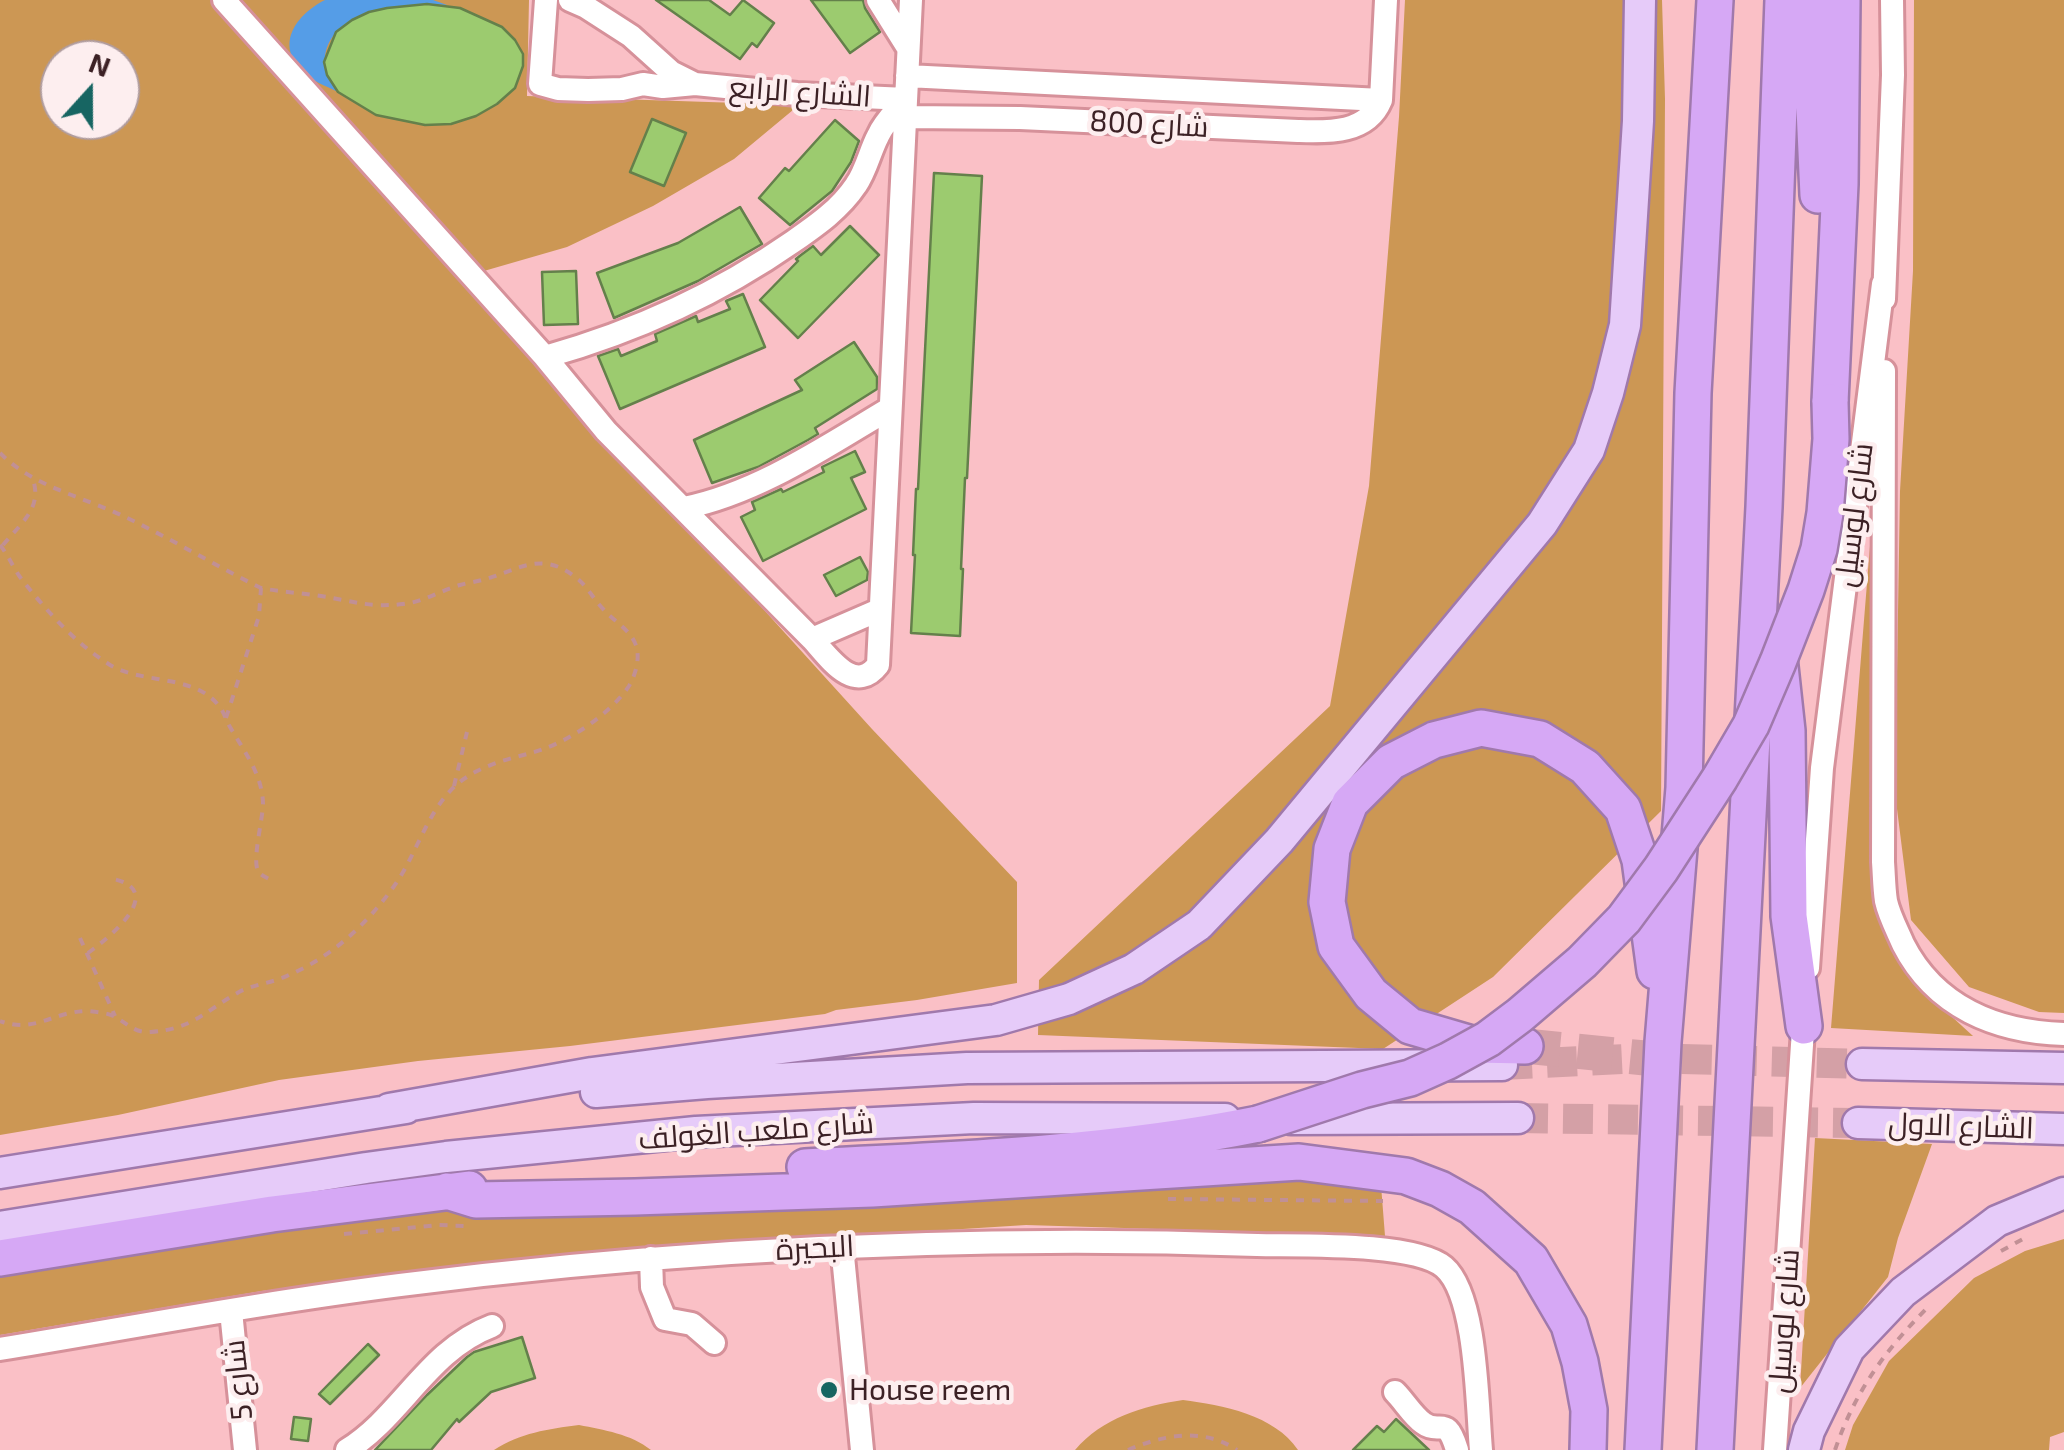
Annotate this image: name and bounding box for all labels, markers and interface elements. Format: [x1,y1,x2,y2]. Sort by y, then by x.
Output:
north arrow [40,40,140,140]
text: N [85,44,116,83]
street label: الشارع الرابع [728,69,872,115]
street label: شارع 800 [1089,103,1209,145]
street label: شارع لوسيل [1827,441,1881,589]
street label: شارع ملعب الغولف [637,1105,875,1157]
street label: الشارع الاول [1888,1105,2034,1147]
street label: البحيرة [775,1228,855,1268]
street label: شارع لوسيل [1761,1247,1807,1395]
street label: شارع 5 [216,1338,260,1422]
place label: House reem [849,1372,1011,1408]
marker: House reem [818,1379,840,1401]

